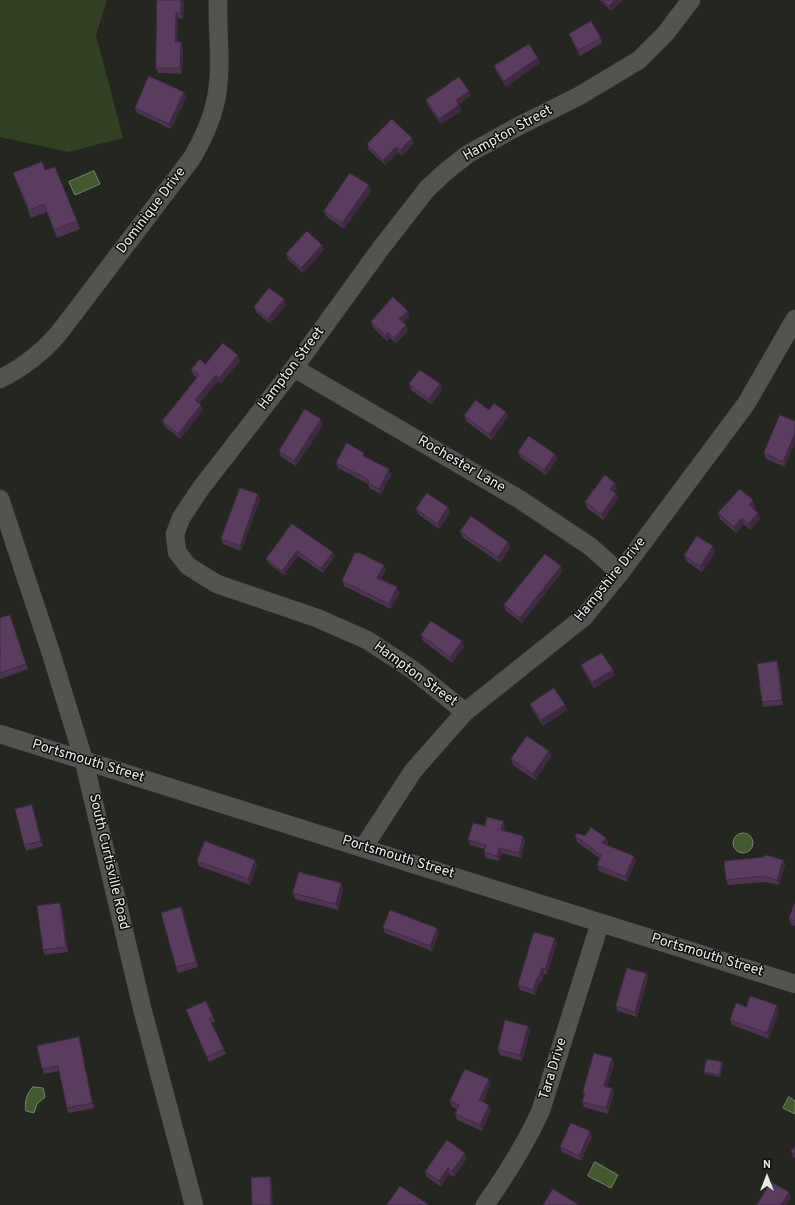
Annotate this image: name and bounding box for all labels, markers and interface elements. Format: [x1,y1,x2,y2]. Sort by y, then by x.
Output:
street label: Hampton Street [460,103,556,165]
street label: Dominique Drive [114,165,190,257]
street label: Hampton Street [255,324,329,414]
street label: Rochester Lane [414,433,508,497]
street label: Hampshire Drive [572,534,650,626]
street label: Hampton Street [370,639,460,711]
street label: Portsmouth Street [30,737,146,787]
street label: South Curtisville Road [84,792,132,932]
street label: Portsmouth Street [340,833,456,883]
street label: Portsmouth Street [649,931,765,981]
street label: Tara Drive [537,1036,571,1102]
north arrow [747,1157,787,1197]
text: N [763,1158,771,1172]

